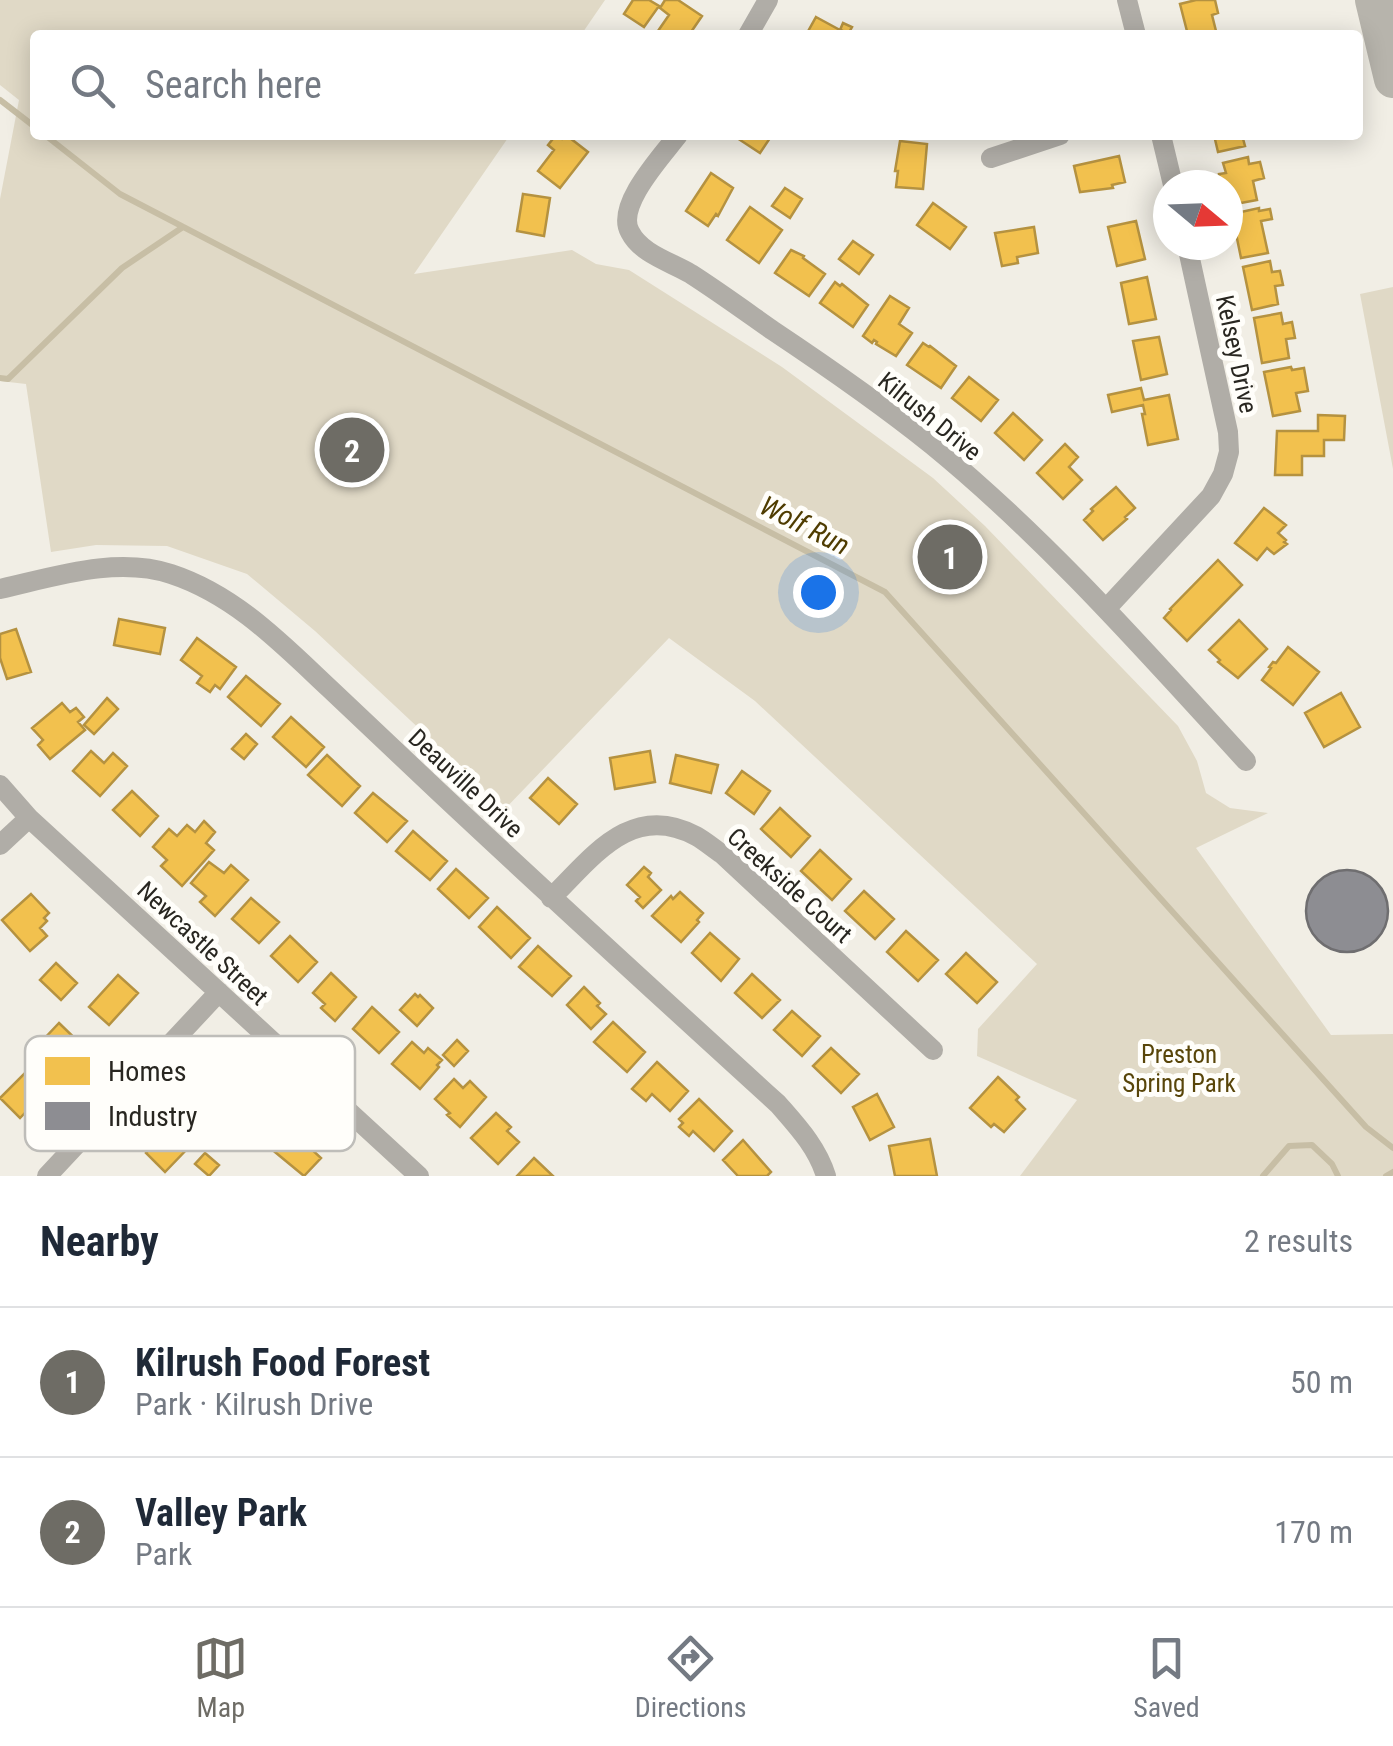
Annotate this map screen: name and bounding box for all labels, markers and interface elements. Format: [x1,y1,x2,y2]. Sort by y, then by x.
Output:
search box [30,30,1363,140]
icon: search [65,58,120,113]
text: Search here [145,63,322,107]
north arrow [1153,170,1243,260]
street label: Kelsey Drive [1210,293,1263,416]
street label: Kilrush Drive [872,366,987,467]
pin: 2 [320,412,384,488]
water label: Wolf Run [755,489,855,562]
pin: 1 [918,520,982,594]
your location [793,567,844,618]
street label: Deauville Drive [403,723,529,844]
street label: Creekside Court [721,822,858,949]
street label: Newcastle Street [131,876,274,1011]
legend [25,1036,355,1151]
park label: Preston Spring Park [1122,1040,1236,1098]
text: Homes [108,1055,186,1088]
text: Industry [108,1100,198,1133]
text: Nearby [40,1217,159,1266]
text: 2 results [1244,1222,1353,1260]
text: Kilrush Food Forest [135,1341,430,1385]
text: 1 [64,1363,81,1401]
text: 50 m [1290,1363,1353,1401]
text: Park · Kilrush Drive [135,1385,373,1423]
text: Valley Park [135,1491,307,1535]
text: 2 [64,1513,81,1551]
text: 170 m [1274,1513,1353,1551]
text: Park [135,1535,192,1573]
tab: Map [193,1631,248,1724]
tab: Directions [635,1631,747,1724]
tab: Saved [1133,1631,1200,1724]

